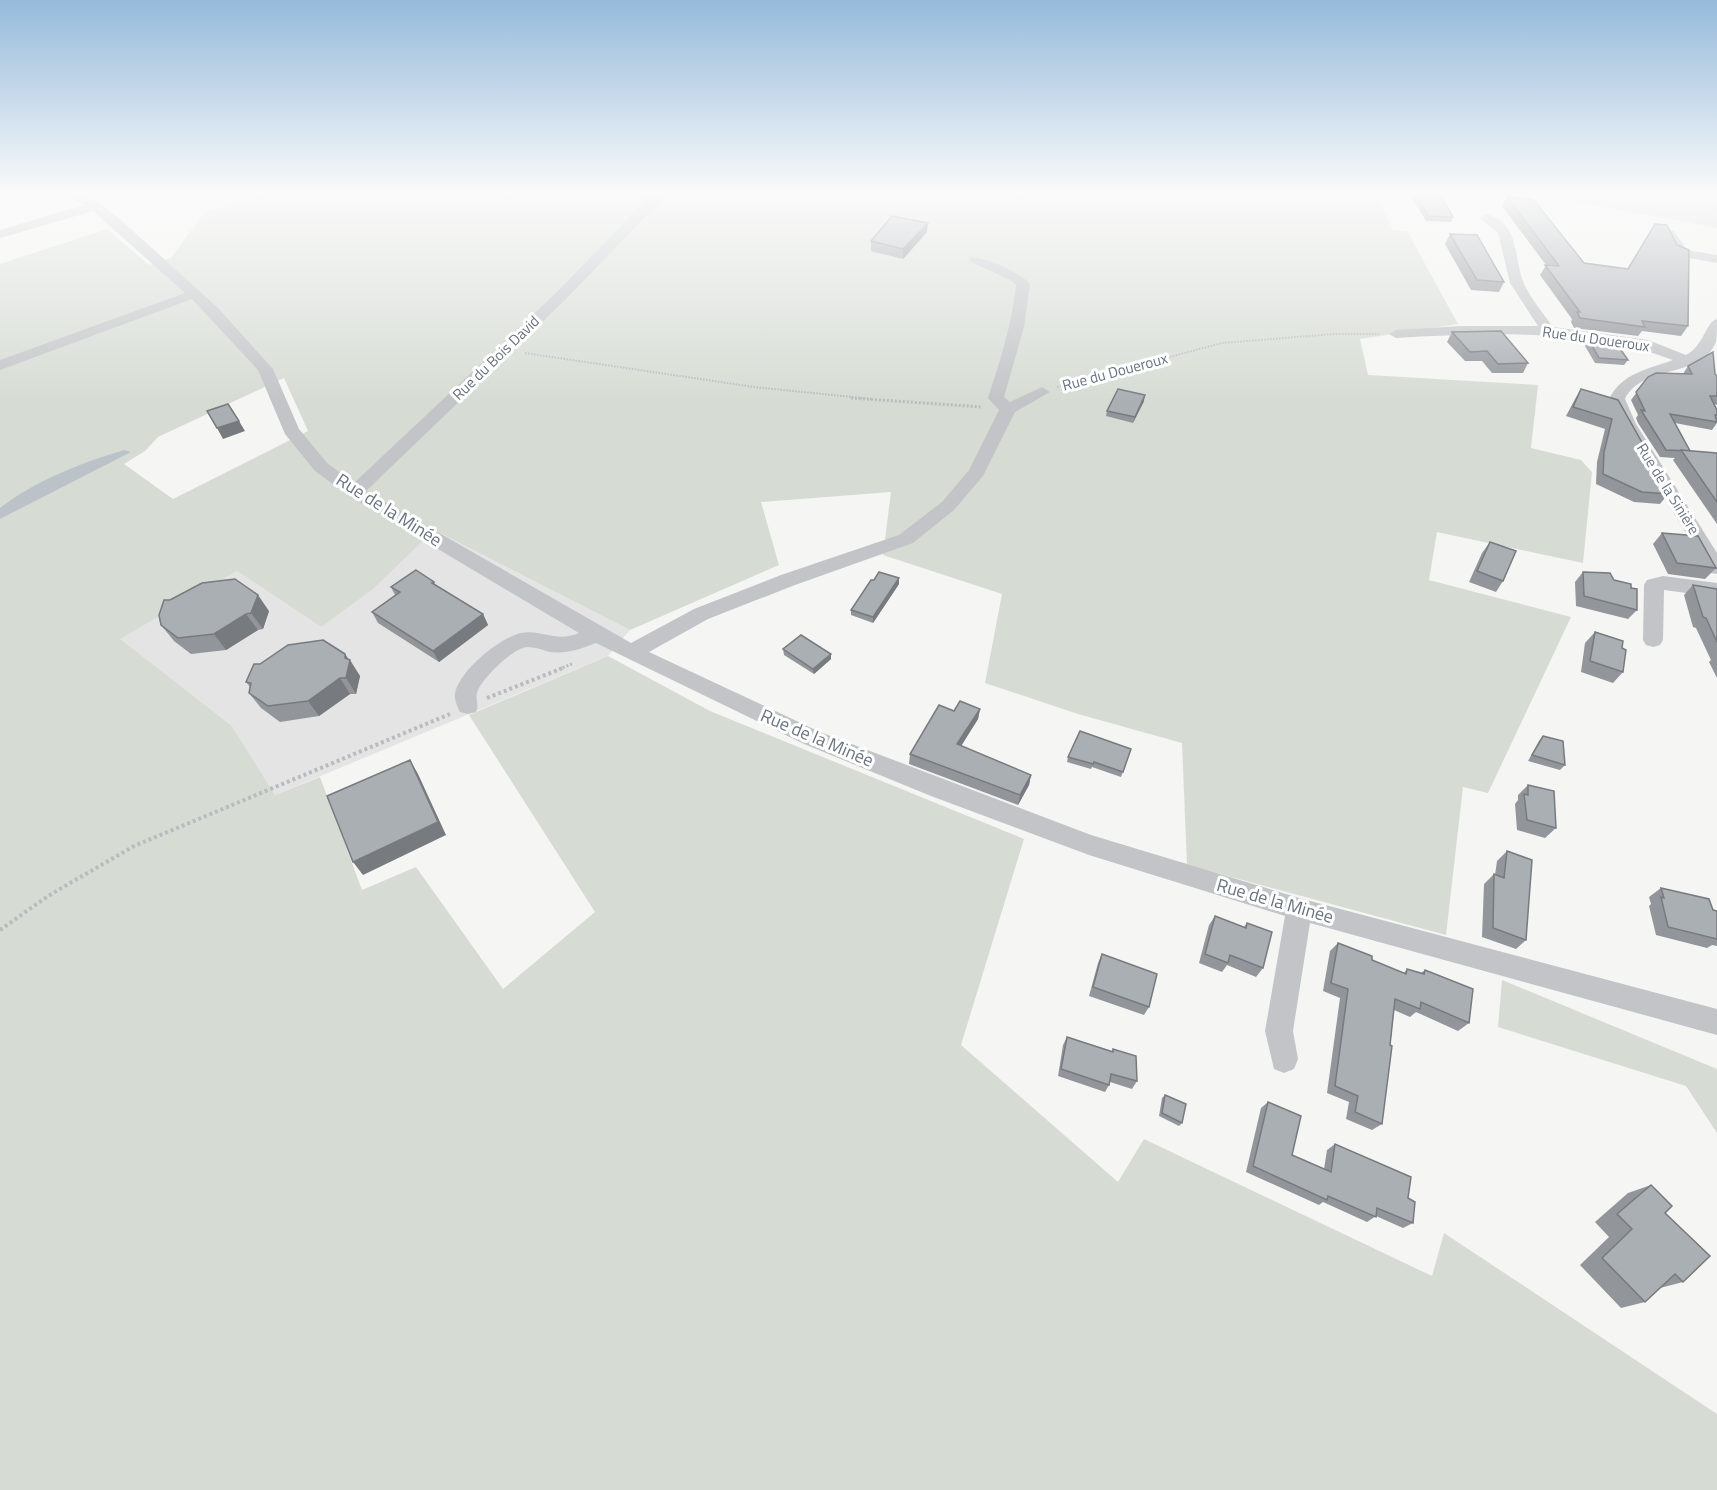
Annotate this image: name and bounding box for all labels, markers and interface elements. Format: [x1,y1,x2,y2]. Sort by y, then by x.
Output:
street label: Rue du Bois David [447,310,544,405]
street label: Rue du Doueroux [1541,320,1651,357]
street label: Rue du Doueroux [1060,346,1170,397]
street label: Rue de la Sinière [1631,439,1706,539]
street label: Rue de la Minée [331,466,447,553]
street label: Rue de la Minée [757,702,878,773]
street label: Rue de la Minée [1214,871,1337,930]

